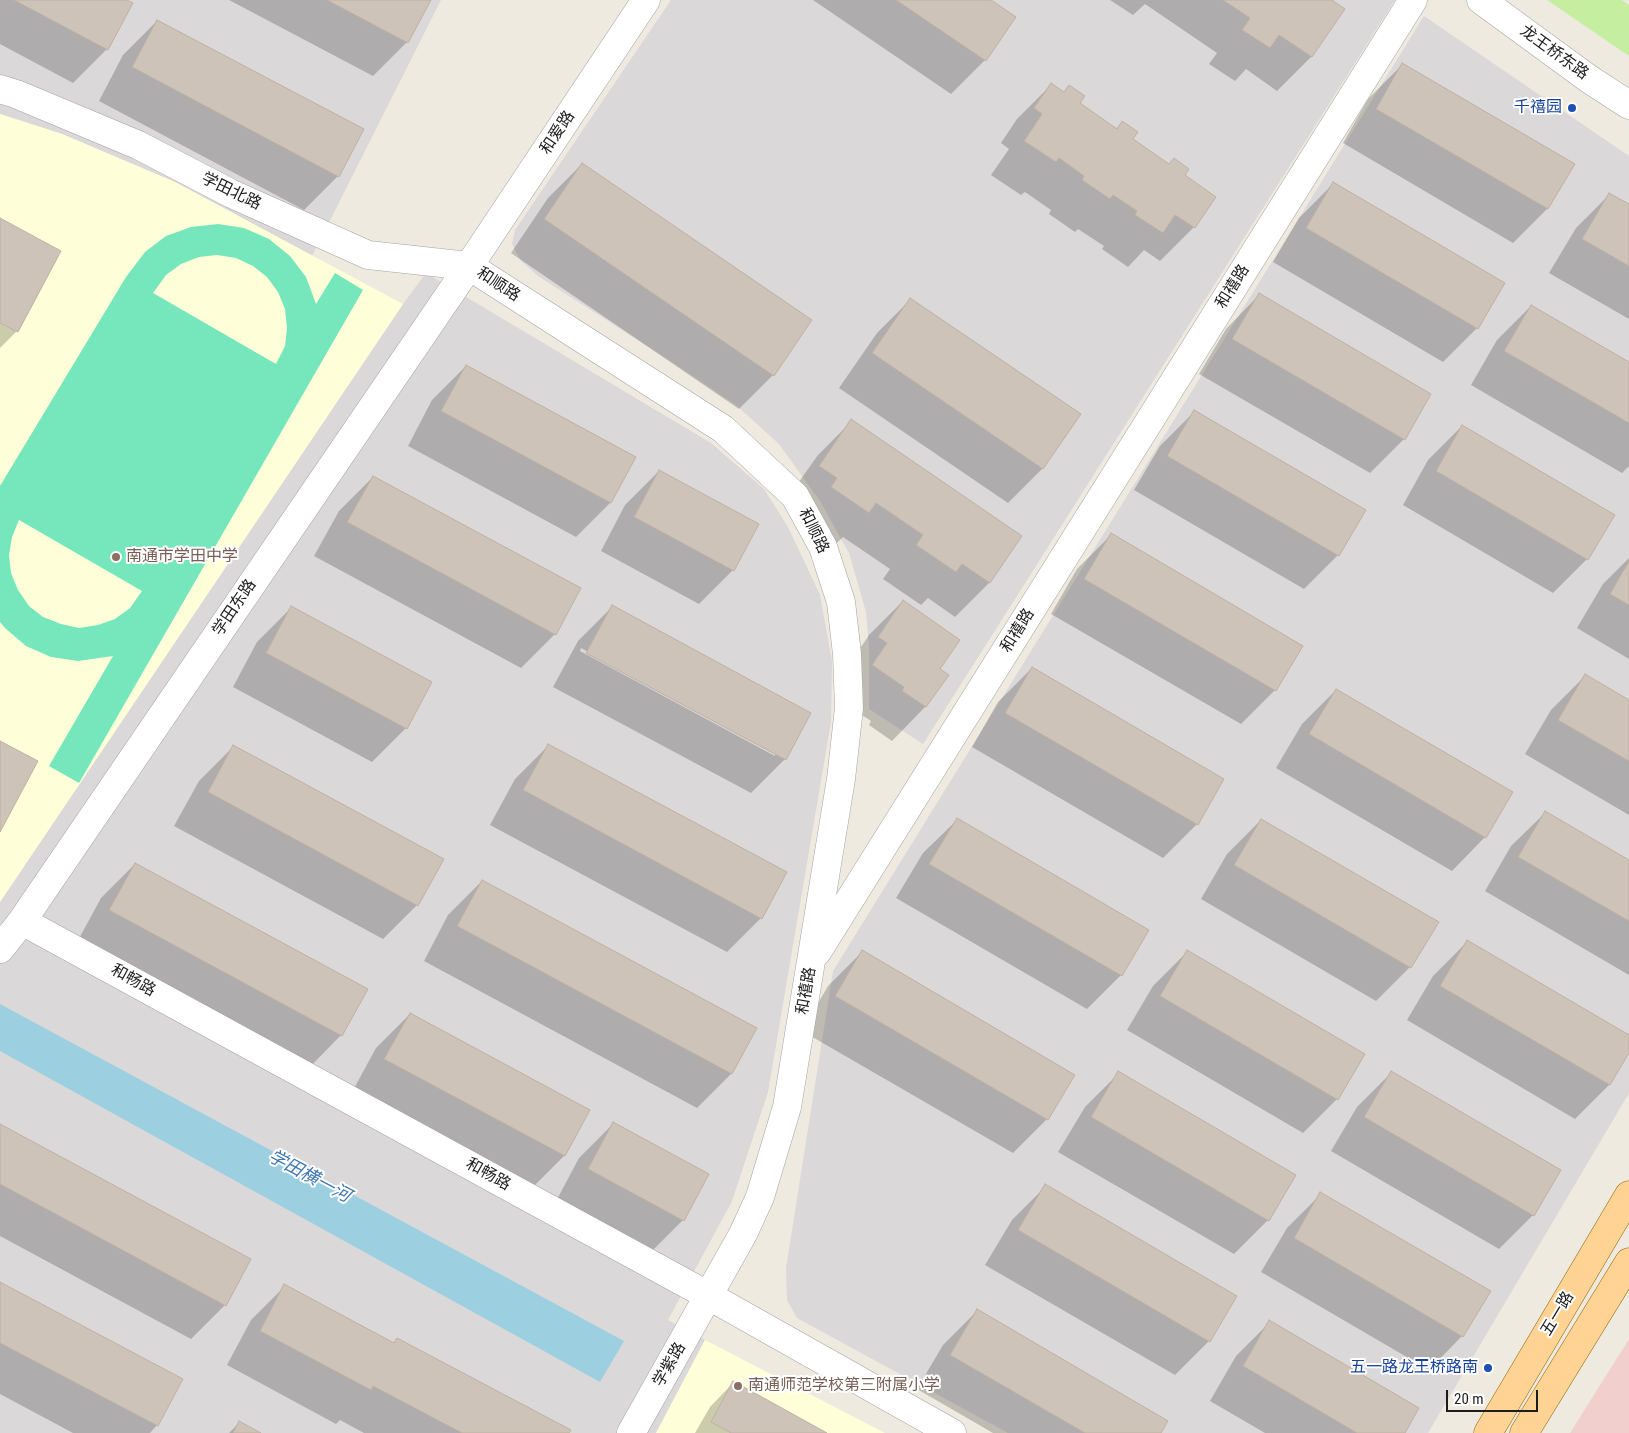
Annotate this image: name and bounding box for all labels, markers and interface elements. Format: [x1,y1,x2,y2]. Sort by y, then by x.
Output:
street label: 龙王桥东路 [1516,22,1592,84]
place label: 千禧园 [1514,98,1562,118]
marker: 千禧园 [1566,102,1578,114]
street label: 和爱路 [537,108,579,158]
street label: 学田北路 [198,169,264,215]
street label: 和禧路 [1212,262,1254,312]
street label: 和顺路 [473,264,523,306]
street label: 和顺路 [794,505,832,557]
place label: 南通市学田中学 [126,547,238,567]
marker: 南通市学田中学 [110,551,122,563]
street label: 学田东路 [209,576,261,640]
street label: 和禧路 [997,606,1039,656]
street label: 和畅路 [107,961,159,1001]
street label: 和禧路 [793,966,821,1016]
water label: 学田横一河 [264,1146,354,1208]
street label: 和畅路 [462,1155,514,1195]
street label: 五一路 [1537,1288,1579,1340]
street label: 学紫路 [650,1339,690,1391]
place label: 五一路龙王桥路南 [1350,1358,1478,1378]
marker: 五一路龙王桥路南 [1482,1362,1494,1374]
place label: 南通师范学校第三附属小学 [748,1376,940,1396]
marker: 南通师范学校第三附属小学 [732,1380,744,1392]
scale bar [1449,1380,1542,1412]
text: 20 m [1454,1390,1484,1408]

